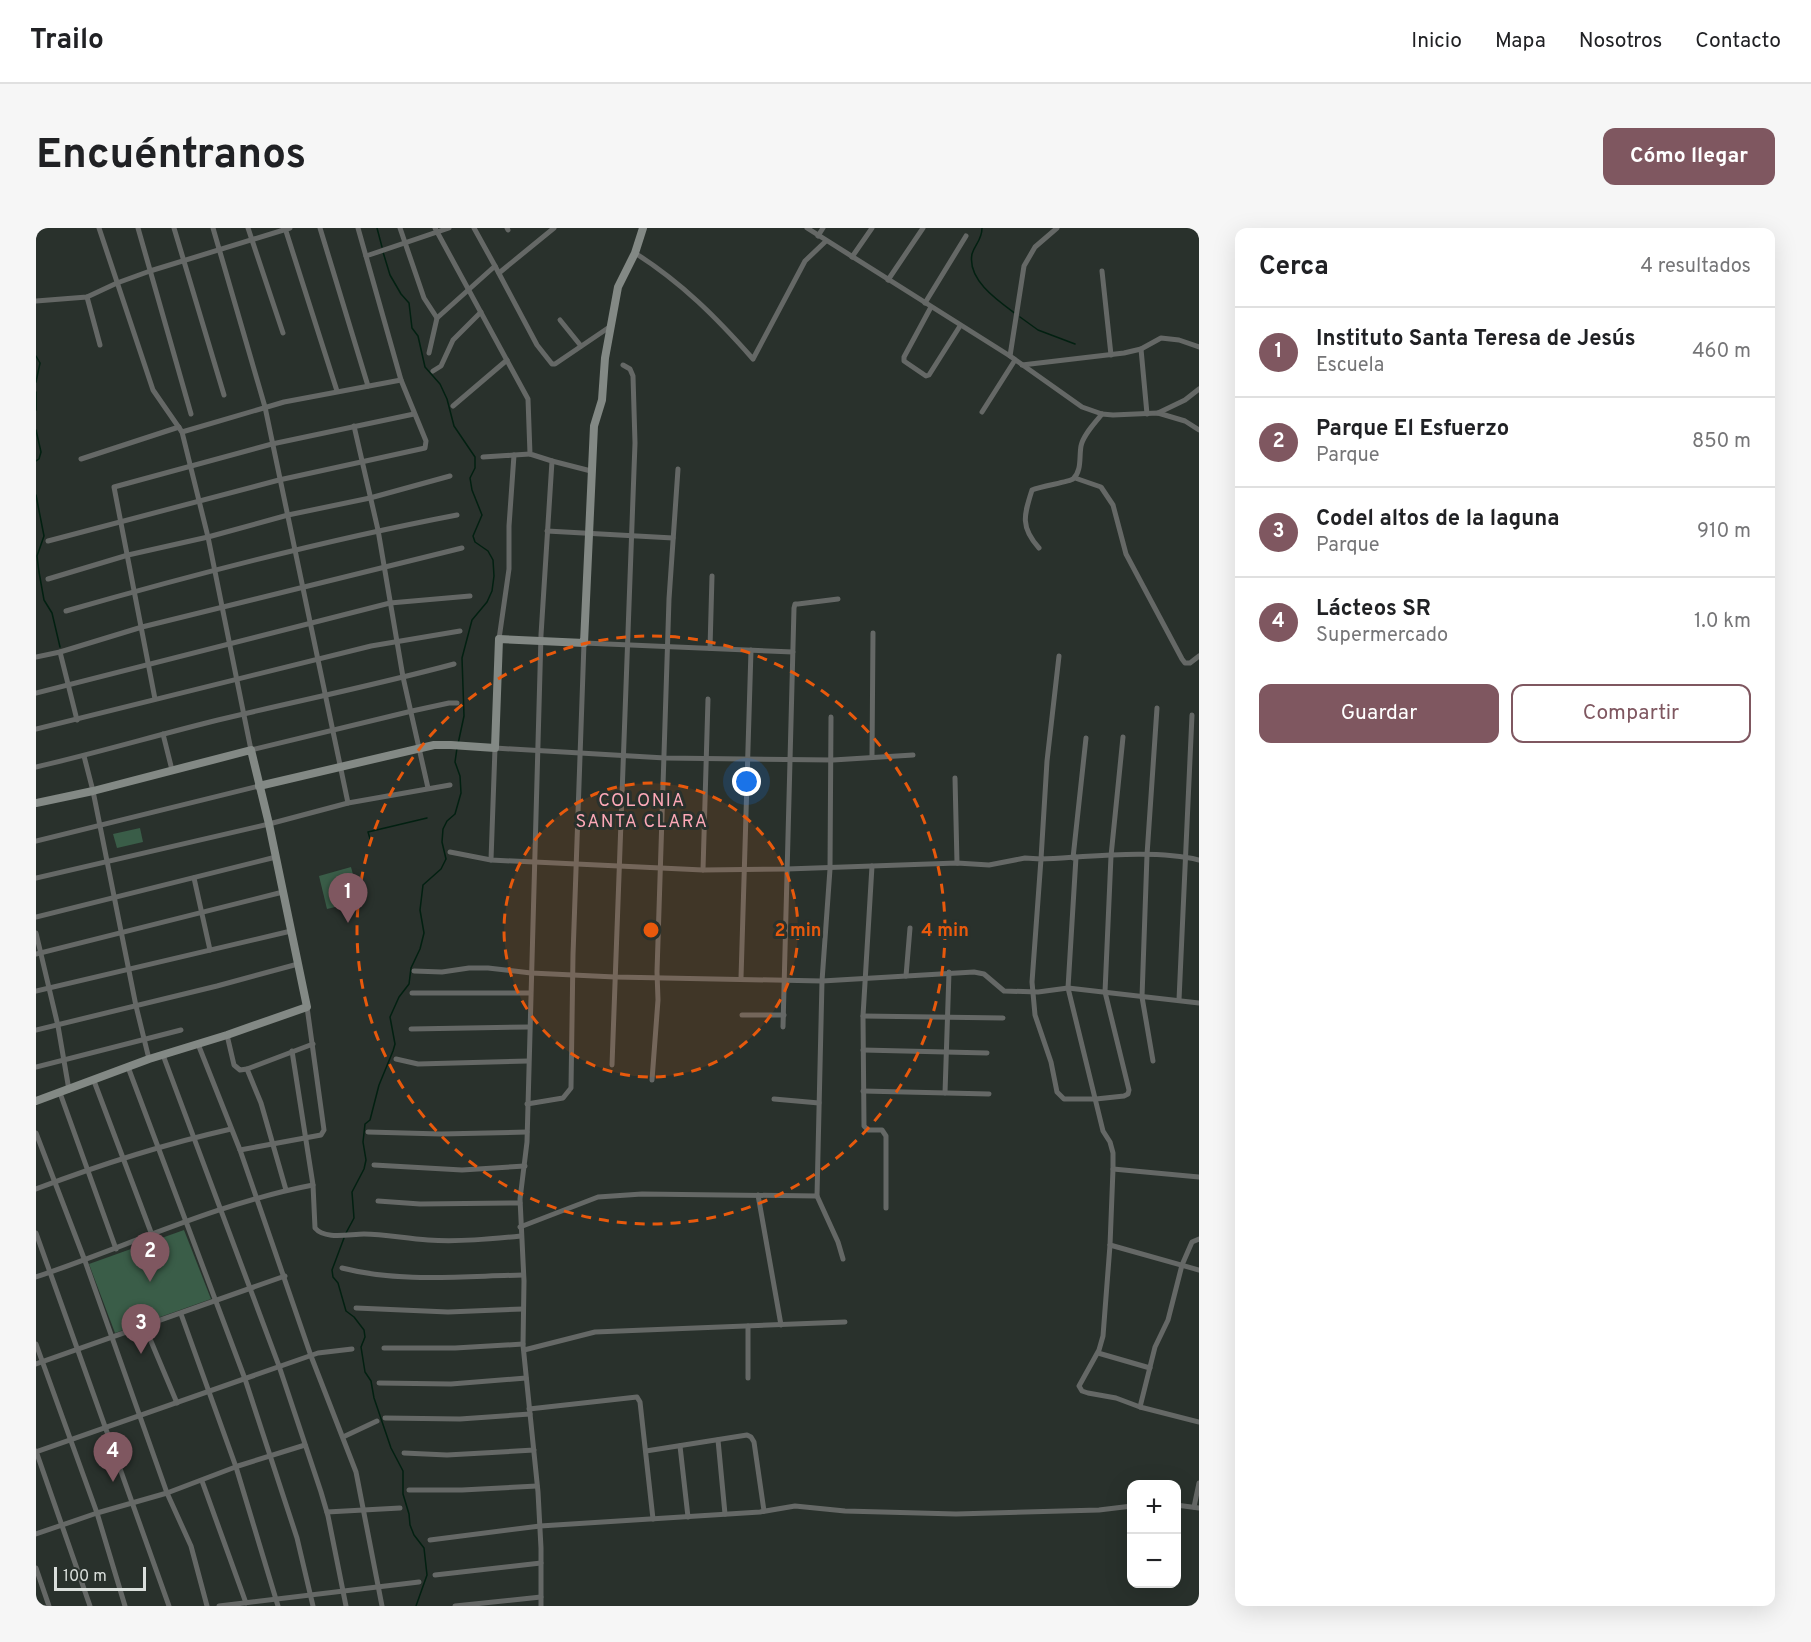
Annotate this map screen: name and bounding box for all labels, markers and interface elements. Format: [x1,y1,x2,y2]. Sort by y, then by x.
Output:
text: Trailo [30,23,104,59]
text: Inicio [1411,28,1462,55]
text: Mapa [1495,28,1546,55]
text: Nosotros [1579,28,1662,55]
text: Contacto [1695,28,1781,55]
button: Cómo llegar [1603,128,1775,185]
text: Encuéntranos [36,130,306,183]
text: Cerca [1259,251,1329,284]
text: 4 resultados [1641,254,1751,280]
text: Instituto Santa Teresa de Jesús [1316,326,1636,353]
text: 1 [1275,339,1283,365]
text: 460 m [1692,339,1751,365]
text: Escuela [1316,353,1384,379]
text: Parque El Esfuerzo [1316,416,1509,443]
text: 2 [1272,429,1285,455]
text: 850 m [1692,429,1751,455]
text: Parque [1316,443,1379,469]
text: Codel altos de la laguna [1316,506,1560,533]
text: 3 [1273,519,1285,545]
text: 910 m [1697,519,1751,545]
text: Parque [1316,533,1379,559]
text: Lácteos SR [1316,596,1431,623]
text: 4 [1272,609,1285,635]
text: 1.0 km [1694,609,1751,635]
text: Supermercado [1316,623,1448,649]
button: Guardar [1259,684,1499,743]
button: Compartir [1511,684,1751,743]
your location [732,767,761,796]
district label: COLONIA SANTA CLARA [576,790,708,834]
pin: 1 [328,874,368,923]
centre of rings [641,920,661,940]
text: 2 min [774,920,822,943]
text: 4 min [921,920,969,943]
pin: 2 [130,1232,170,1282]
pin: 3 [122,1304,160,1354]
pin: 4 [94,1432,133,1482]
map controls [1127,1480,1181,1588]
button: + [1127,1480,1181,1534]
button: − [1127,1534,1181,1588]
scale bar [54,1564,146,1592]
text: 100 m [63,1567,107,1587]

